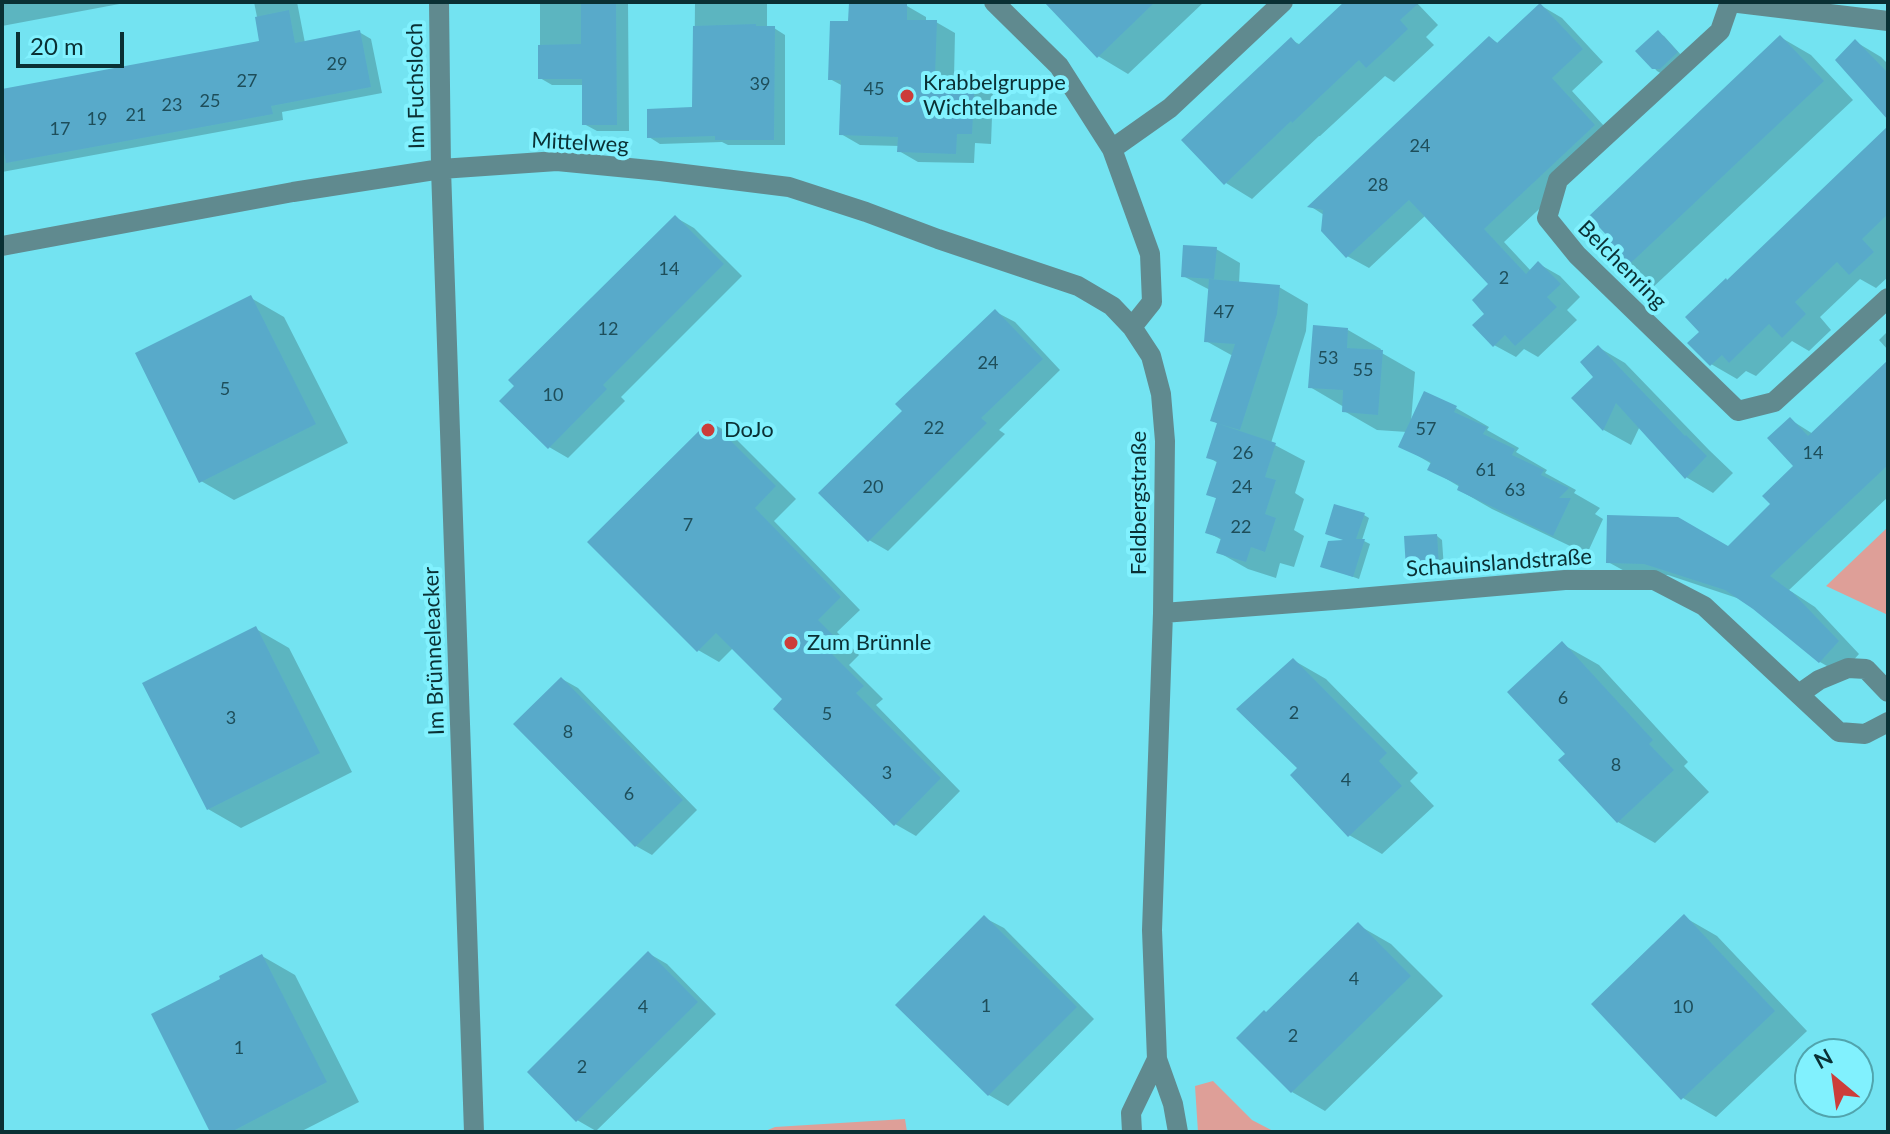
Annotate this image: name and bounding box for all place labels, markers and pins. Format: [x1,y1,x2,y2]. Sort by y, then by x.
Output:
place label: Krabbelgruppe Wichtelbande [923,70,1066,122]
marker: Krabbelgruppe Wichtelbande [898,87,916,105]
place label: DoJo [724,417,774,443]
marker: DoJo [699,421,717,439]
place label: Zum Brünnle [807,630,931,656]
marker: Zum Brünnle [782,634,800,652]

